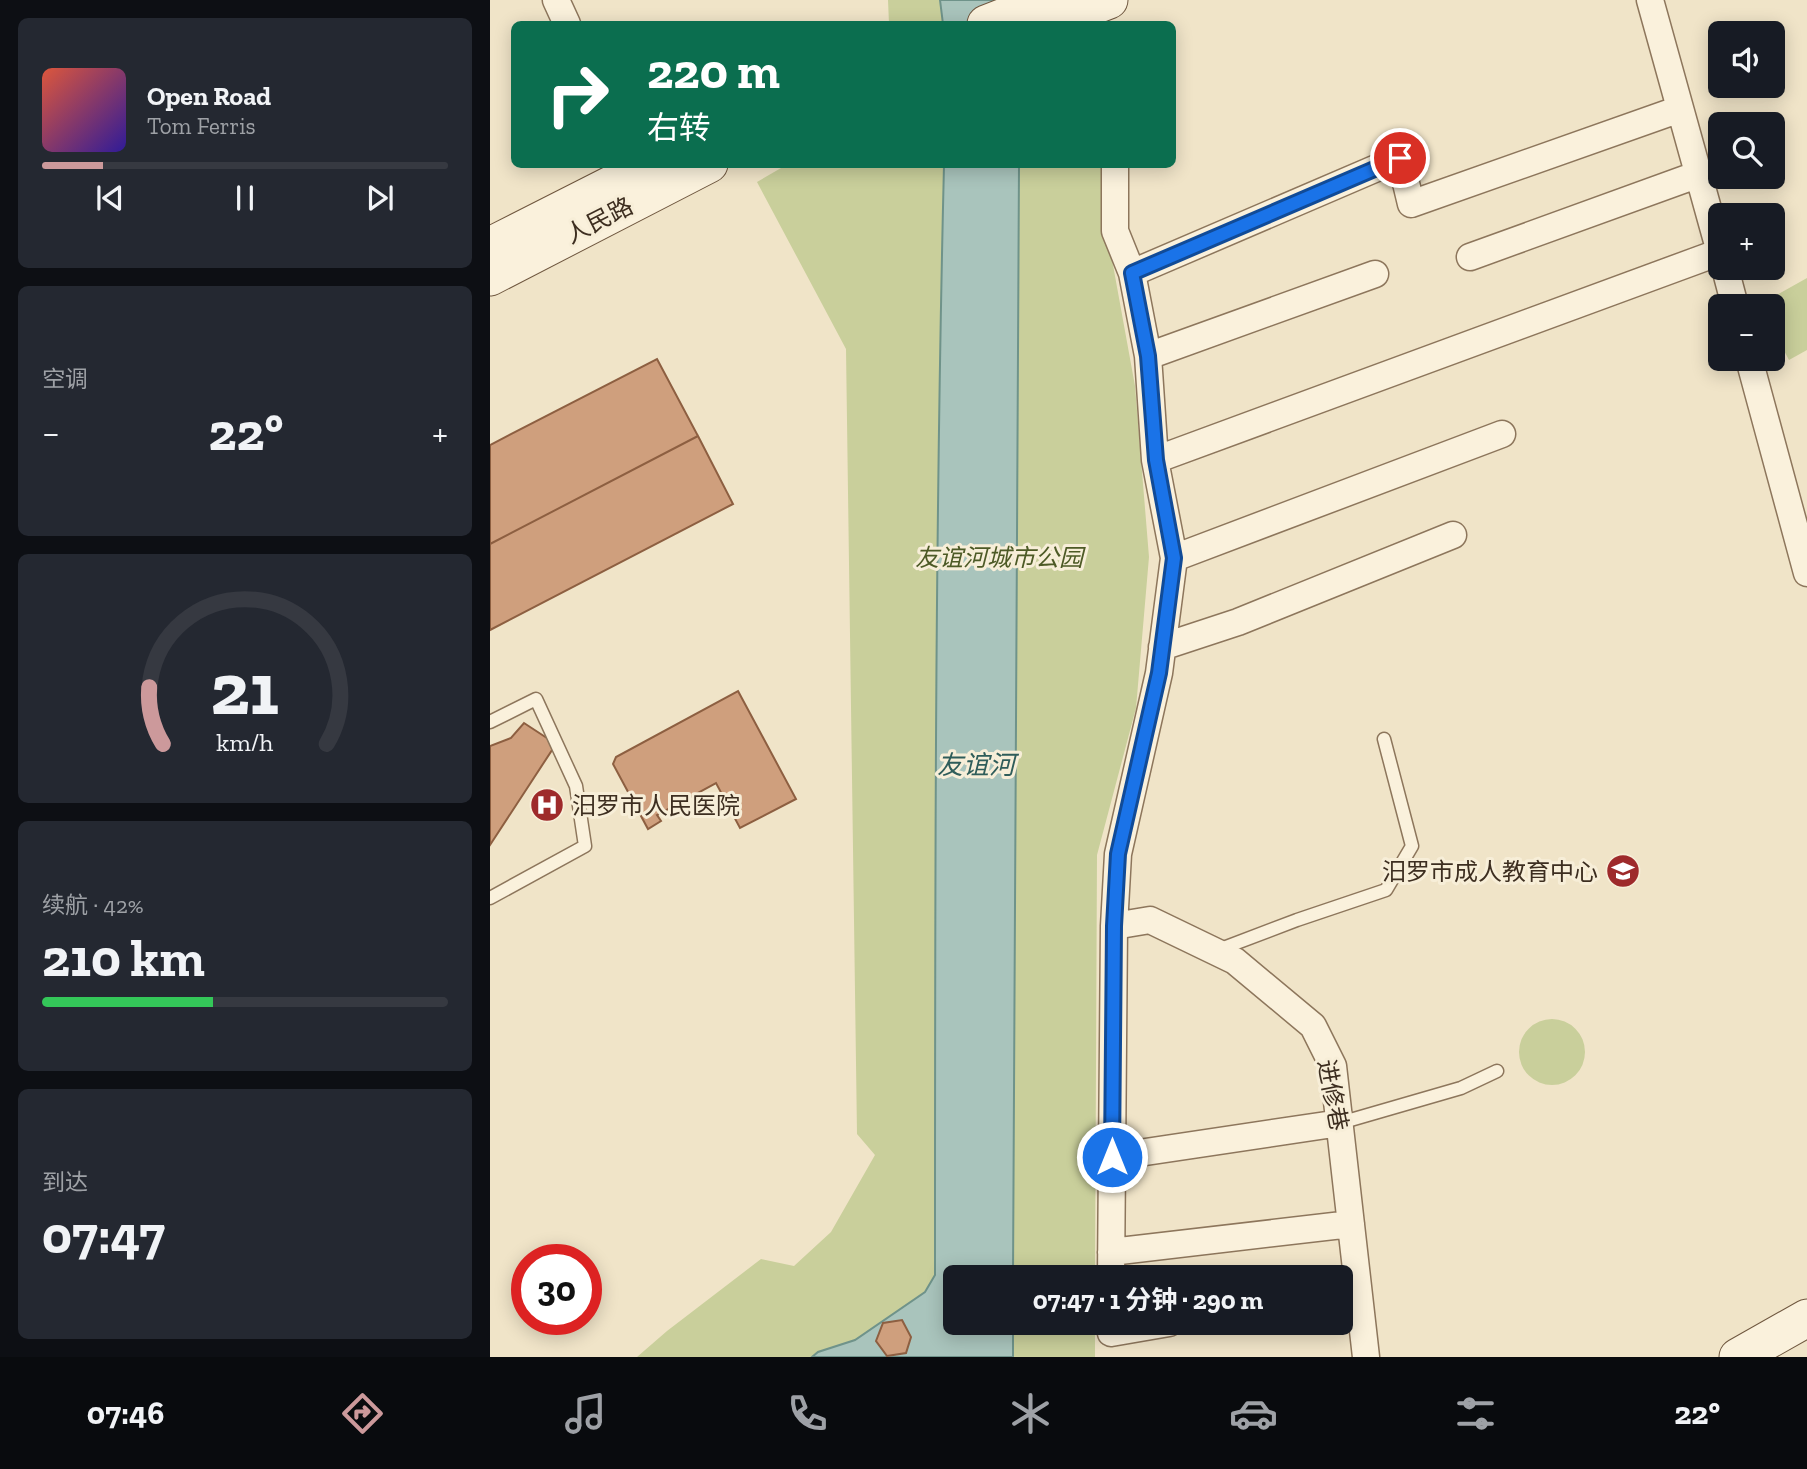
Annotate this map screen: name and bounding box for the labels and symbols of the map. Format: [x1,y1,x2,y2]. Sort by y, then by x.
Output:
pin [1370,128,1430,188]
street label: 人民路 [560,191,638,249]
park label: 友谊河城市公园 [915,543,1086,572]
water label: 友谊河 [937,749,1020,781]
hospital icon: 汨罗市人民医院 [528,786,566,824]
place label: 汨罗市人民医院 [572,791,740,820]
school or university icon: 汨罗市成人教育中心 [1604,852,1642,890]
place label: 汨罗市成人教育中心 [1382,857,1598,886]
street label: 进修巷 [1312,1057,1354,1133]
position arrow [1075,1120,1149,1194]
speed limit sign: 30 [511,1244,602,1335]

